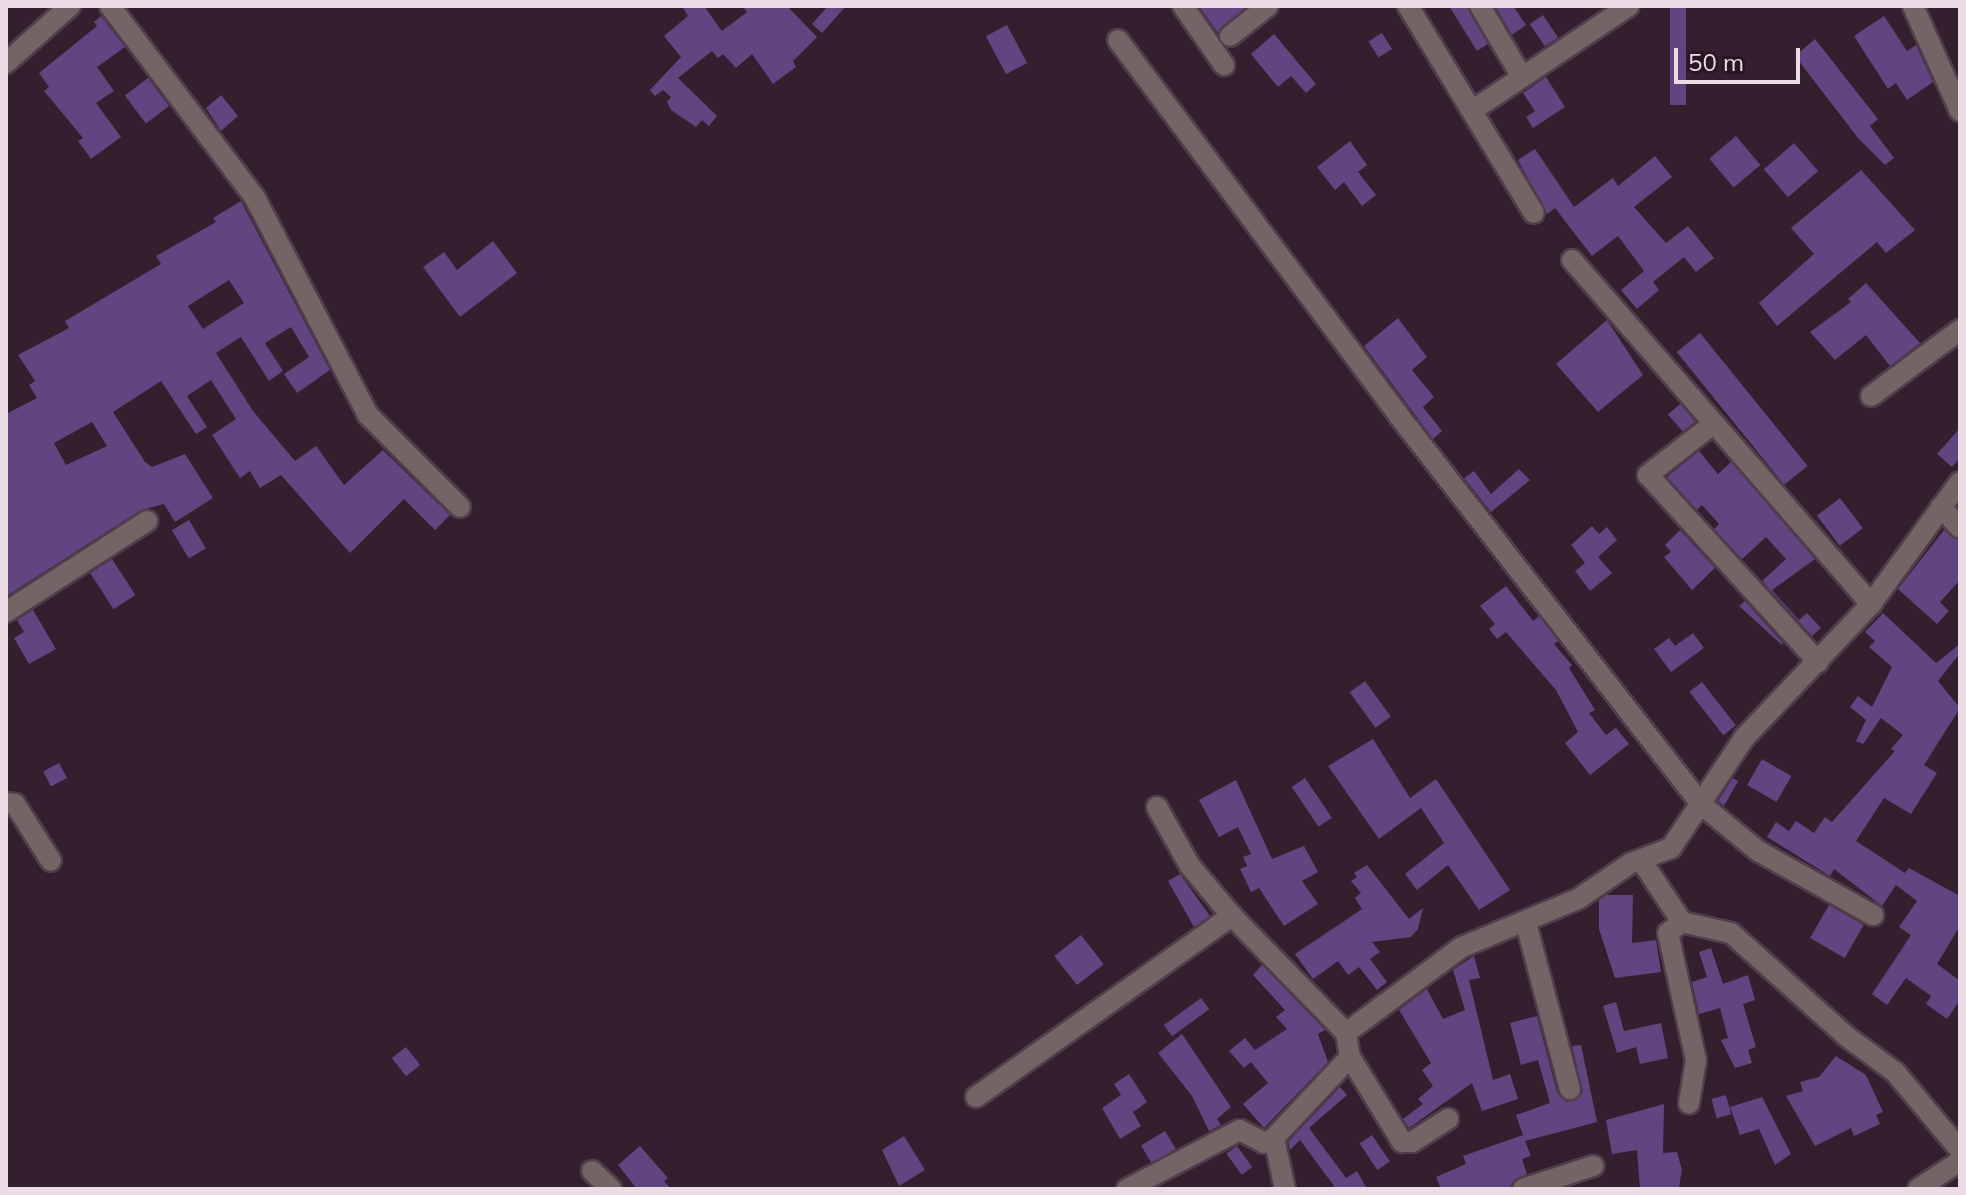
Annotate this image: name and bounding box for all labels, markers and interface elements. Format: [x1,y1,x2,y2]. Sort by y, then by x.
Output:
scale bar [1678,32,1804,82]
text: 50 m [1688,47,1744,77]

